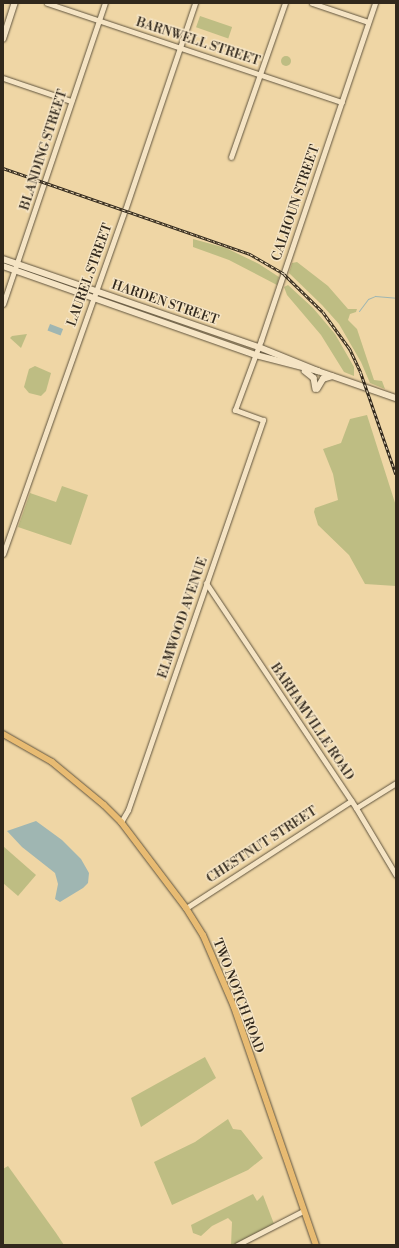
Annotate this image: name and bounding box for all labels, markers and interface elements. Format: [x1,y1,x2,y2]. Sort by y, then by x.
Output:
street label: BARNWELL STREET [134,15,262,69]
street label: BLANDING STREET [17,88,71,212]
street label: CALHOUN STREET [269,143,323,263]
street label: LAUREL STREET [64,221,116,329]
street label: HARDEN STREET [109,277,221,329]
street label: ELMWOOD AVENUE [155,555,211,681]
street label: BARHAMVILLE ROAD [267,660,357,784]
street label: CHESTNUT STREET [204,803,320,887]
street label: TWO NOTCH ROAD [209,936,267,1056]

